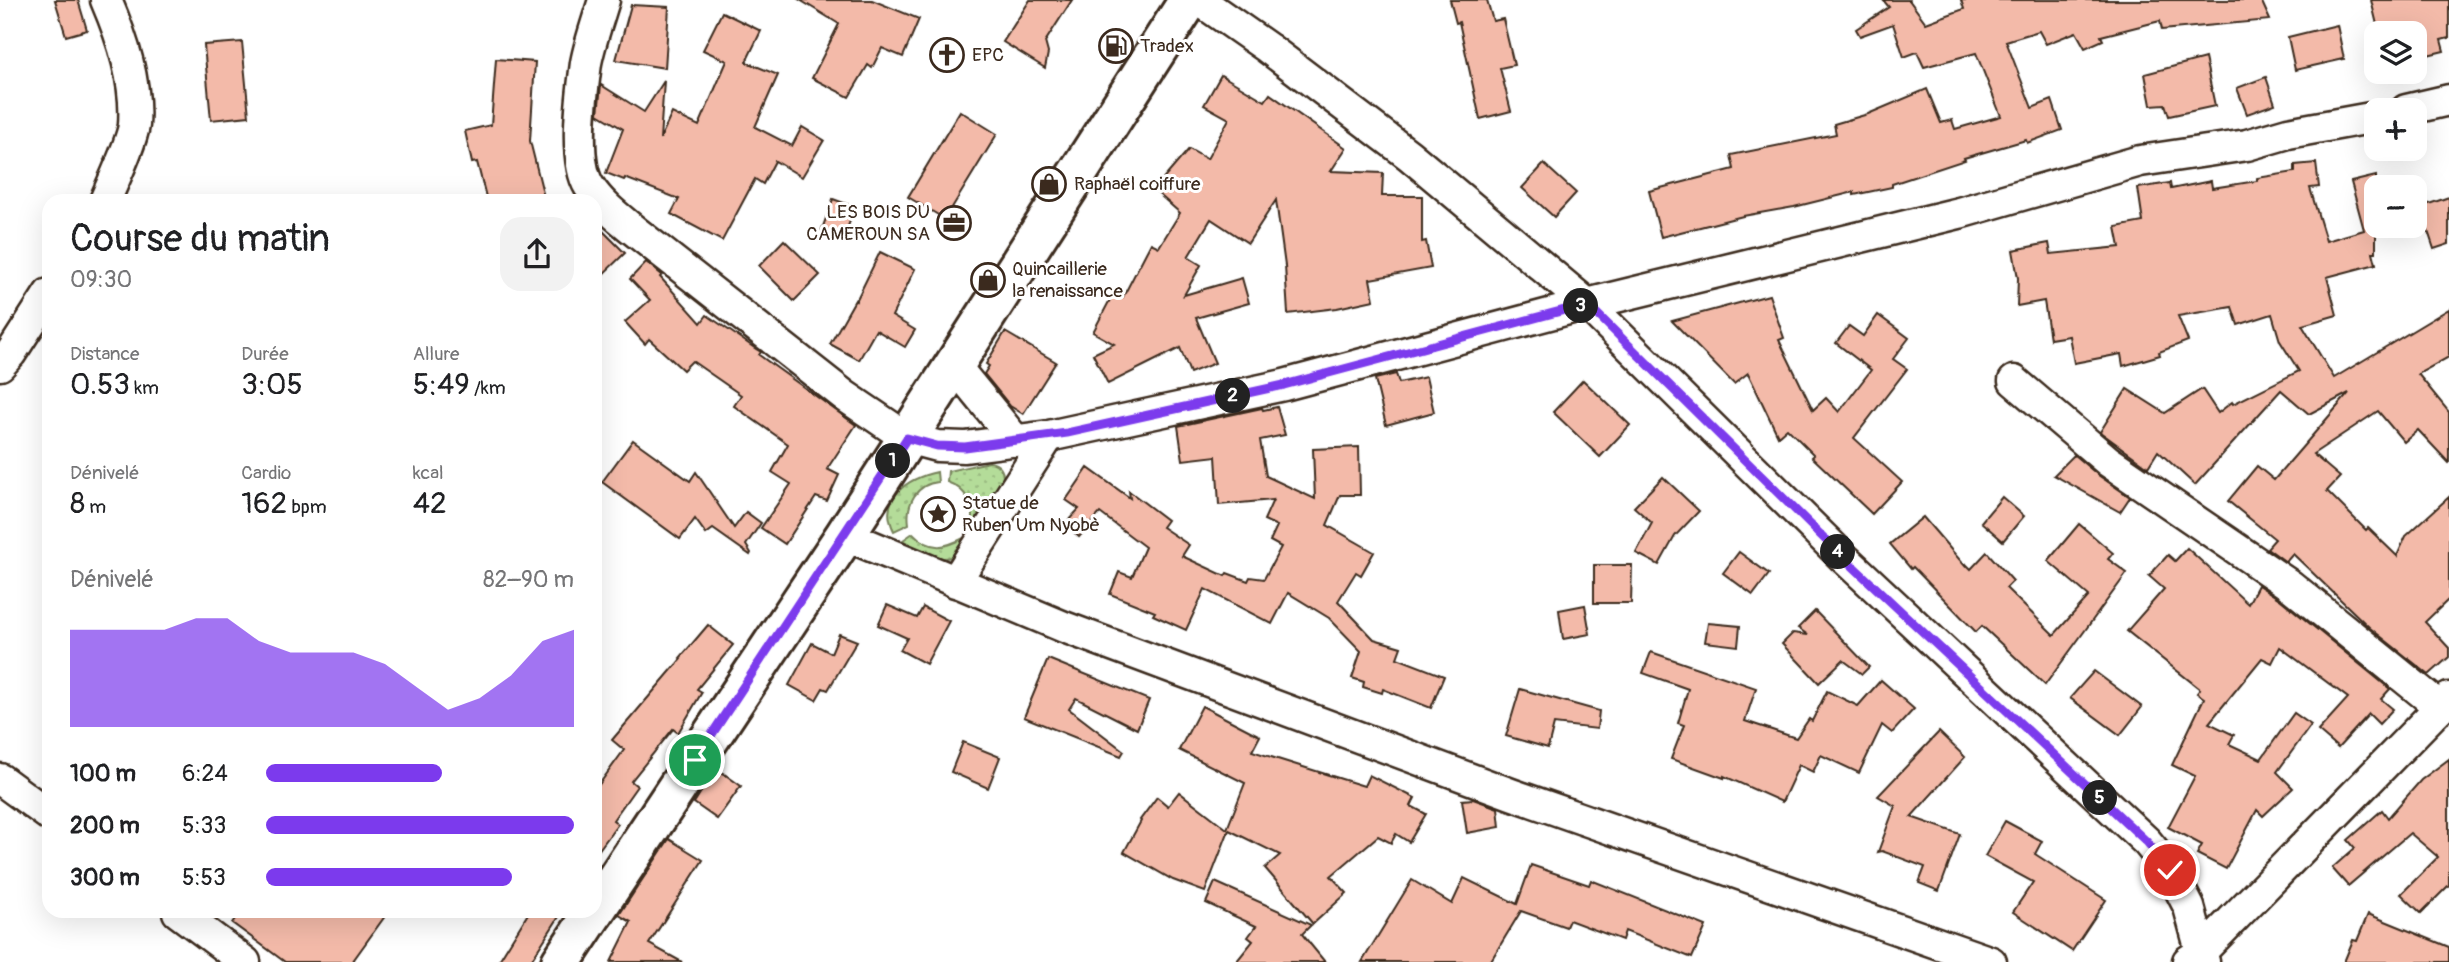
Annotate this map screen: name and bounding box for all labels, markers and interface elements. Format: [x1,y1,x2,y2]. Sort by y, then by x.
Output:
map controls [2364,21,2427,238]
button: layers [2364,21,2427,84]
fuel station icon: Tradex [1097,27,1135,65]
place label: Tradex [1140,34,1194,58]
church icon: EPC [928,36,966,74]
place label: EPC [972,43,1004,67]
button: + [2364,98,2427,161]
shop icon: Raphaël coiffure [1030,165,1068,203]
place label: Raphaël coiffure [1074,172,1201,196]
button: − [2364,175,2427,238]
place label: LES BOIS DU CAMEROUN SA [806,200,930,246]
office icon: LES BOIS DU CAMEROUN SA [935,204,973,242]
text: Course du matin [70,215,330,263]
button: share [500,217,574,291]
place label: Quincaillerie la renaissance [1012,257,1123,303]
shop icon: Quincaillerie la renaissance [969,261,1007,299]
text: 09:30 [70,265,132,294]
pin: 3 [1564,288,1598,324]
text: 3 [1575,293,1586,317]
text: Distance [70,342,139,366]
text: Durée [241,342,289,366]
text: Allure [413,342,459,366]
text: 0.53 [70,366,130,403]
text: 3:05 [241,366,303,403]
text: 5:49 [413,366,470,403]
text: km [130,376,159,400]
text: /km [470,376,506,400]
pin: 2 [1216,378,1250,414]
text: 2 [1227,383,1238,407]
pin: 1 [876,444,910,478]
text: 1 [889,448,896,472]
text: Dénivelé [70,461,139,485]
text: Cardio [241,461,291,485]
text: kcal [413,461,444,485]
text: 8 [70,485,85,522]
text: 162 [241,485,287,522]
text: 42 [413,485,447,522]
place label: Statue de Ruben Um Nyobè [962,491,1100,537]
text: m [85,495,106,519]
text: bpm [287,495,327,519]
place icon: Statue de Ruben Um Nyobè [919,495,957,533]
pin: 4 [1820,534,1856,570]
text: 4 [1832,539,1843,563]
text: Dénivelé [70,565,154,594]
text: 82–90 m [483,565,574,594]
pin [665,730,725,790]
icon: arrive [676,741,714,779]
text: 100 m [70,759,136,788]
text: 6:24 [182,759,228,788]
pin: 5 [2082,780,2118,816]
text: 5 [2094,785,2105,809]
text: 200 m [70,811,140,840]
text: 5:33 [182,811,226,840]
pin [2140,840,2200,900]
icon: check [2151,851,2189,889]
text: 300 m [70,863,140,892]
text: 5:53 [182,863,226,892]

